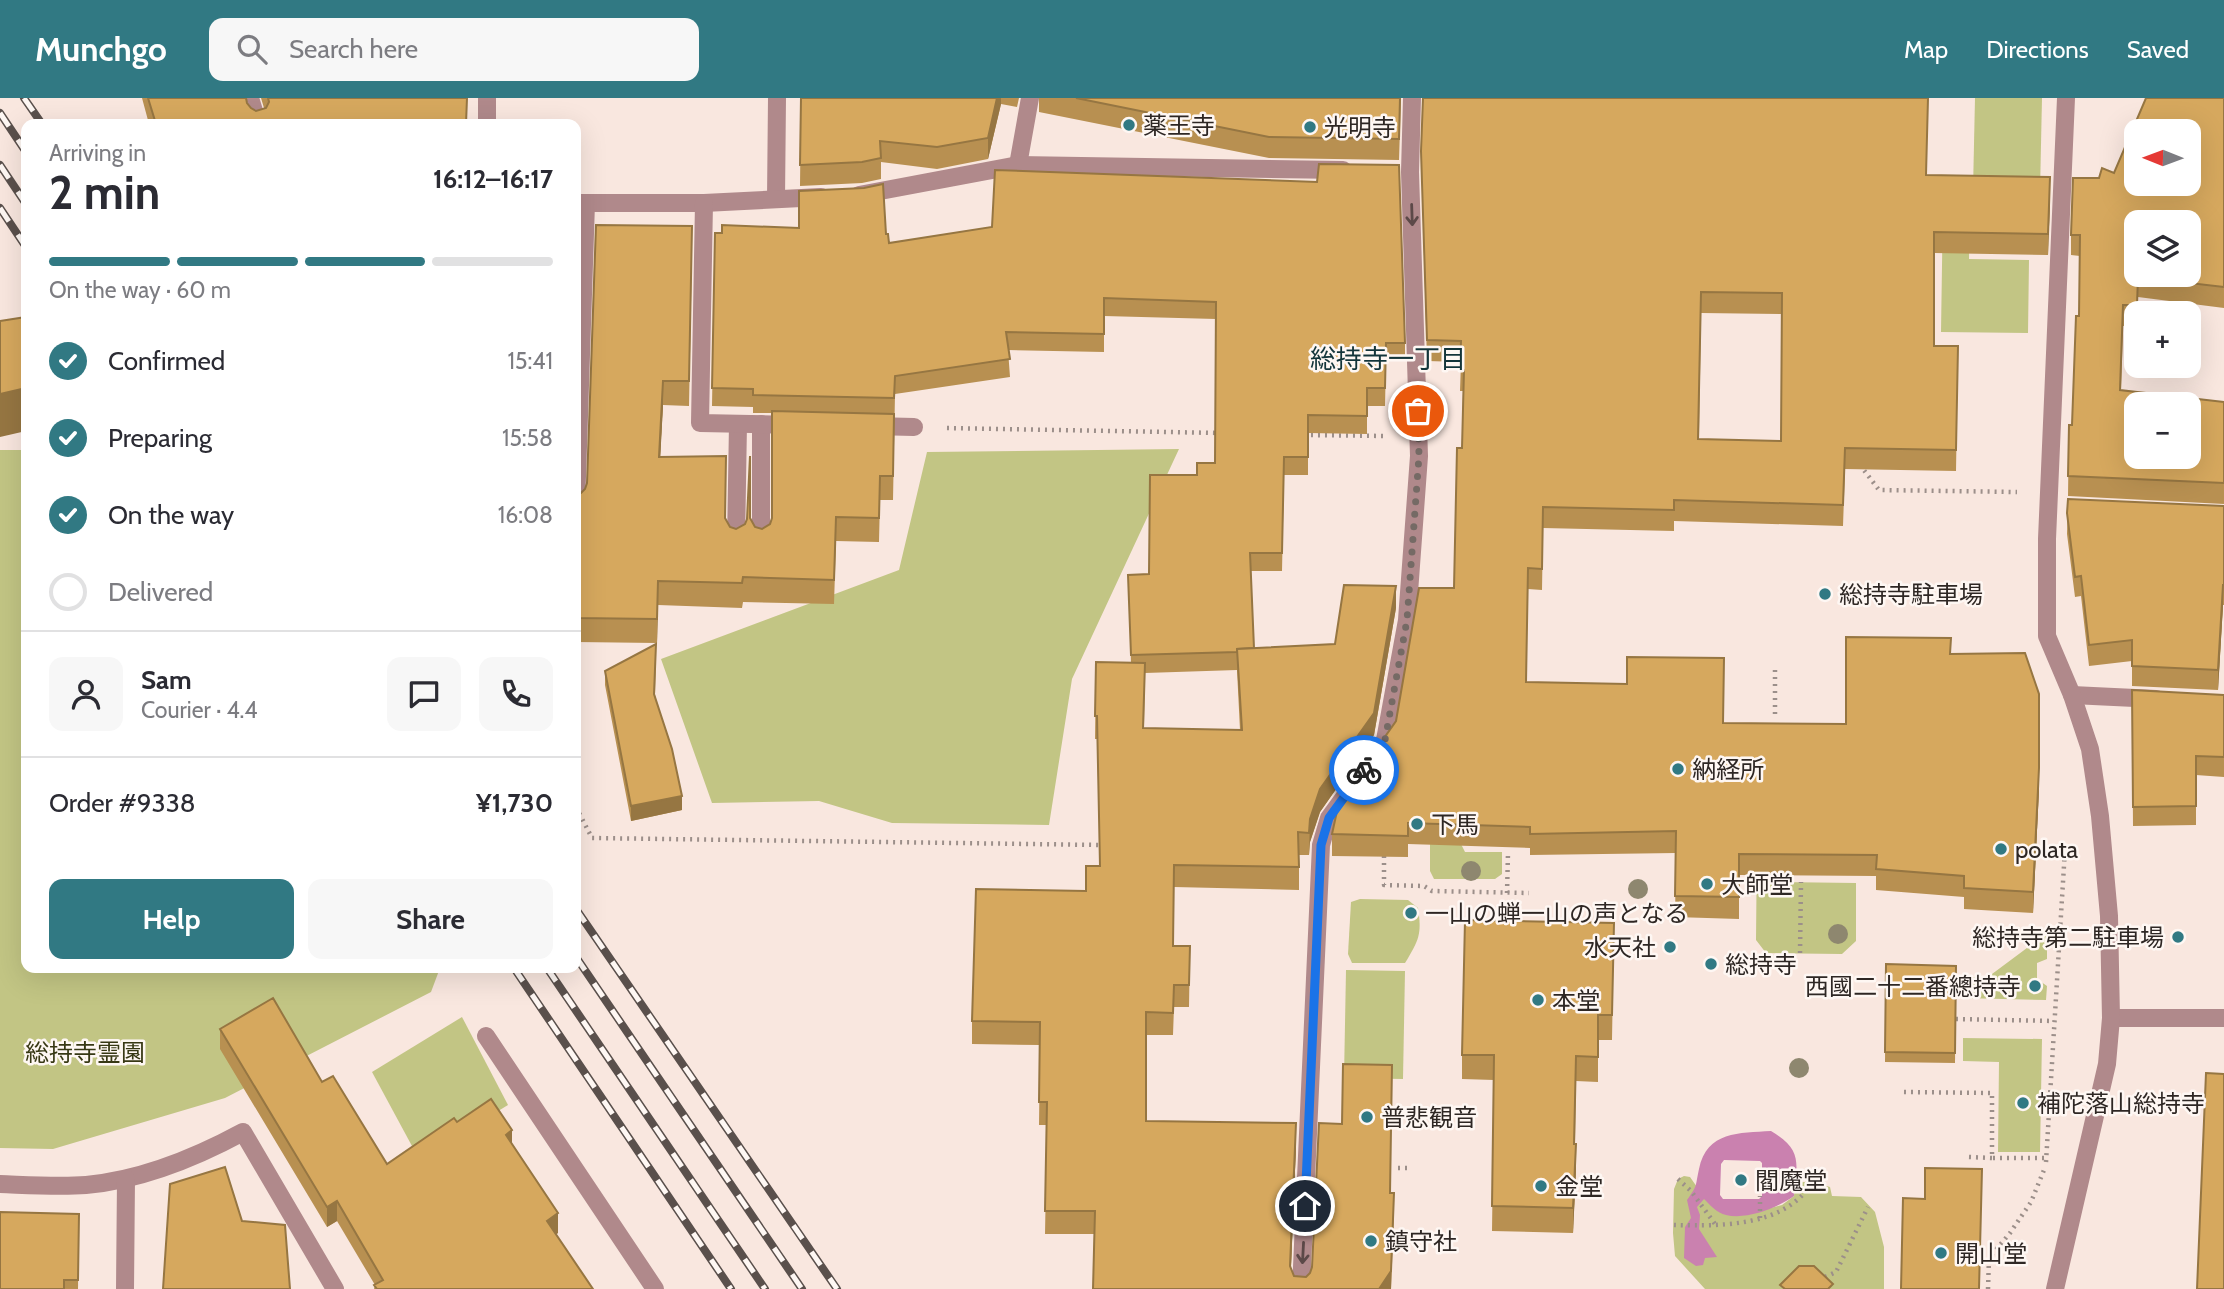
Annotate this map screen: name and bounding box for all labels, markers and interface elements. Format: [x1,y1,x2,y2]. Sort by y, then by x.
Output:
search box [209,18,699,81]
text: Munchgo [35,29,167,69]
icon: search [233,30,271,68]
text: Search here [289,33,418,65]
text: Map [1904,35,1948,64]
text: Directions [1986,35,2089,64]
text: Saved [2127,35,2189,64]
place label: 薬王寺 [1143,111,1215,140]
place label: 光明寺 [1324,113,1396,142]
marker: 薬王寺 [1121,117,1137,133]
marker: 光明寺 [1302,119,1318,135]
north arrow [2124,119,2202,196]
map controls [2124,119,2201,469]
text: Arriving in [49,139,146,167]
text: 16:12–16:17 [433,163,553,195]
text: 2 min [49,165,160,221]
one-way arrow [1405,203,1418,226]
button: layers [2124,210,2201,287]
text: On the way · 60 m [49,276,231,304]
button: + [2124,301,2201,378]
icon: check [49,342,87,380]
district label: 総持寺一丁目 [1310,343,1466,375]
text: Confirmed [108,345,225,377]
text: 15:41 [507,347,553,375]
pin [1388,381,1448,441]
icon: bag [1399,392,1437,430]
button: − [2124,392,2201,469]
icon: check [49,419,87,457]
text: Preparing [108,422,212,454]
text: 15:58 [502,424,553,452]
icon: check [49,496,87,534]
text: On the way [108,499,234,531]
text: 16:08 [498,501,553,529]
text: Delivered [108,576,213,608]
place label: 総持寺駐車場 [1839,580,1983,609]
marker: 総持寺駐車場 [1817,586,1833,602]
button: person [49,657,123,731]
button: chat [387,657,461,731]
button: phone [479,657,553,731]
text: Sam [141,664,192,696]
text: Courier · 4.4 [141,696,258,724]
courier [1329,735,1399,805]
icon: bike [1345,751,1383,789]
place label: 納経所 [1692,755,1764,784]
marker: 納経所 [1670,761,1686,777]
text: Order #9338 [49,787,195,819]
text: ¥1,730 [476,787,553,819]
place label: 下馬 [1431,810,1479,839]
marker: 下馬 [1409,816,1425,832]
place label: polata [2015,835,2079,864]
marker: polata [1993,841,2009,857]
place label: 大師堂 [1721,870,1793,899]
marker: 大師堂 [1699,876,1715,892]
button: Help [49,879,294,959]
button: Share [308,879,553,959]
place label: 一山の蝉一山の声となる [1425,899,1688,928]
marker: 一山の蝉一山の声となる [1403,905,1419,921]
place label: 総持寺第二駐車場 [1972,923,2164,952]
marker: 総持寺第二駐車場 [2170,929,2186,945]
place label: 水天社 [1584,933,1656,962]
marker: 水天社 [1662,939,1678,955]
place label: 総持寺 [1725,950,1797,979]
marker: 総持寺 [1703,956,1719,972]
place label: 西國二十二番總持寺 [1805,972,2021,1001]
marker: 西國二十二番總持寺 [2027,978,2043,994]
place label: 本堂 [1552,986,1600,1015]
marker: 本堂 [1530,992,1546,1008]
park label: 総持寺霊園 [25,1038,145,1067]
place label: 補陀落山総持寺 [2037,1089,2205,1118]
marker: 補陀落山総持寺 [2015,1095,2031,1111]
place label: 普悲観音 [1381,1103,1477,1132]
marker: 普悲観音 [1359,1109,1375,1125]
place label: 閻魔堂 [1755,1166,1827,1195]
place label: 金堂 [1555,1172,1603,1201]
marker: 閻魔堂 [1733,1172,1749,1188]
pin [1275,1176,1335,1236]
marker: 金堂 [1533,1178,1549,1194]
icon: home [1286,1187,1324,1225]
place label: 鎮守社 [1385,1227,1457,1256]
marker: 鎮守社 [1363,1233,1379,1249]
place label: 開山堂 [1955,1239,2027,1268]
one-way arrow [1296,1242,1309,1265]
marker: 開山堂 [1933,1245,1949,1261]

